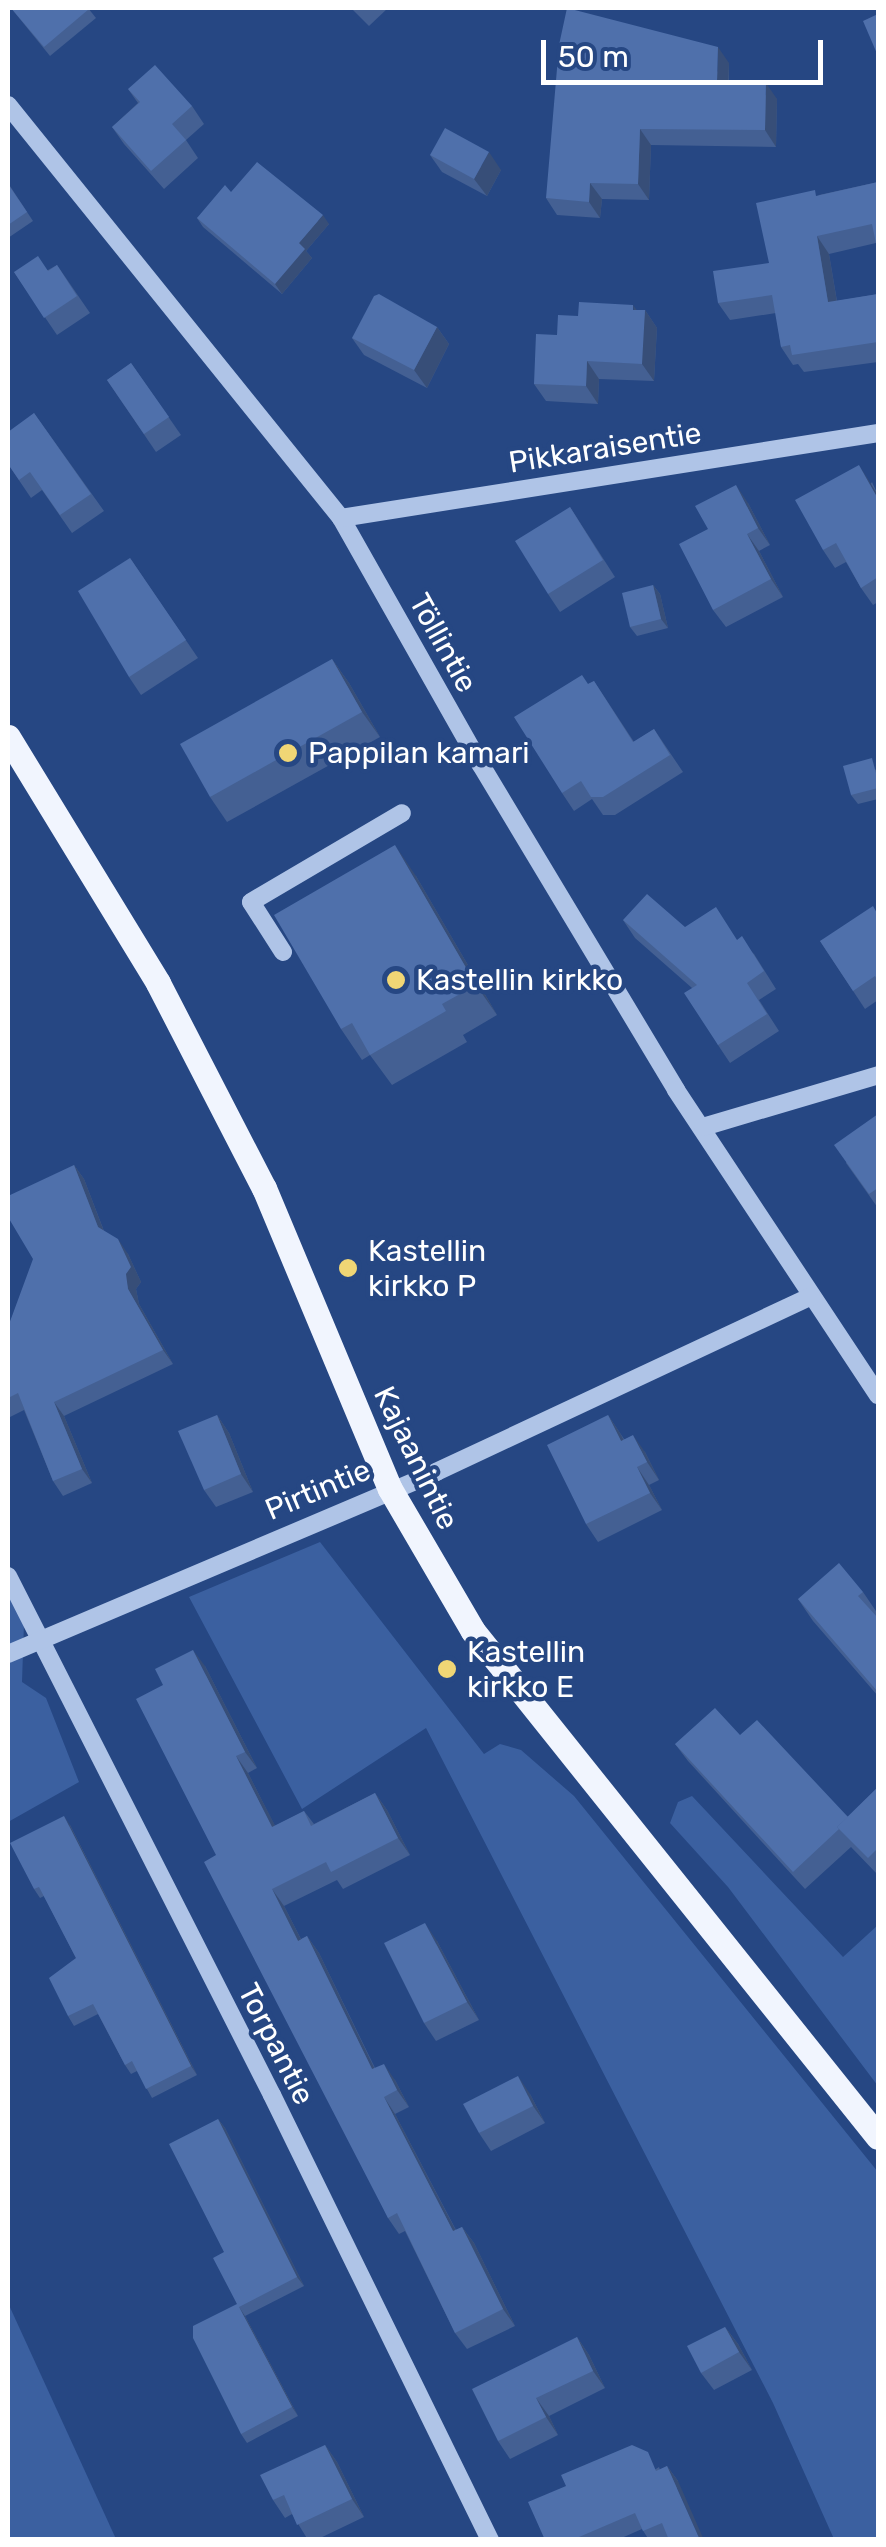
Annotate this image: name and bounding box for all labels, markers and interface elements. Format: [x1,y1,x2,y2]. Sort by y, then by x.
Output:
scale bar [546,20,828,82]
text: 50 m [558,39,629,75]
street label: Pikkaraisentie [506,415,704,481]
street label: Töllintie [401,587,485,699]
place label: Pappilan kamari [308,735,530,771]
marker: Pappilan kamari [277,742,299,764]
place label: Kastellin kirkko [416,962,623,998]
marker: Kastellin kirkko [385,969,407,991]
place label: Kastellin kirkko P [368,1233,486,1304]
marker: Kastellin kirkko P [337,1257,359,1279]
street label: Kajaanintie [366,1381,466,1535]
street label: Pirtintie [260,1452,376,1528]
place label: Kastellin kirkko E [467,1634,585,1704]
marker: Kastellin kirkko E [436,1658,458,1680]
street label: Torpantie [230,1977,322,2111]

